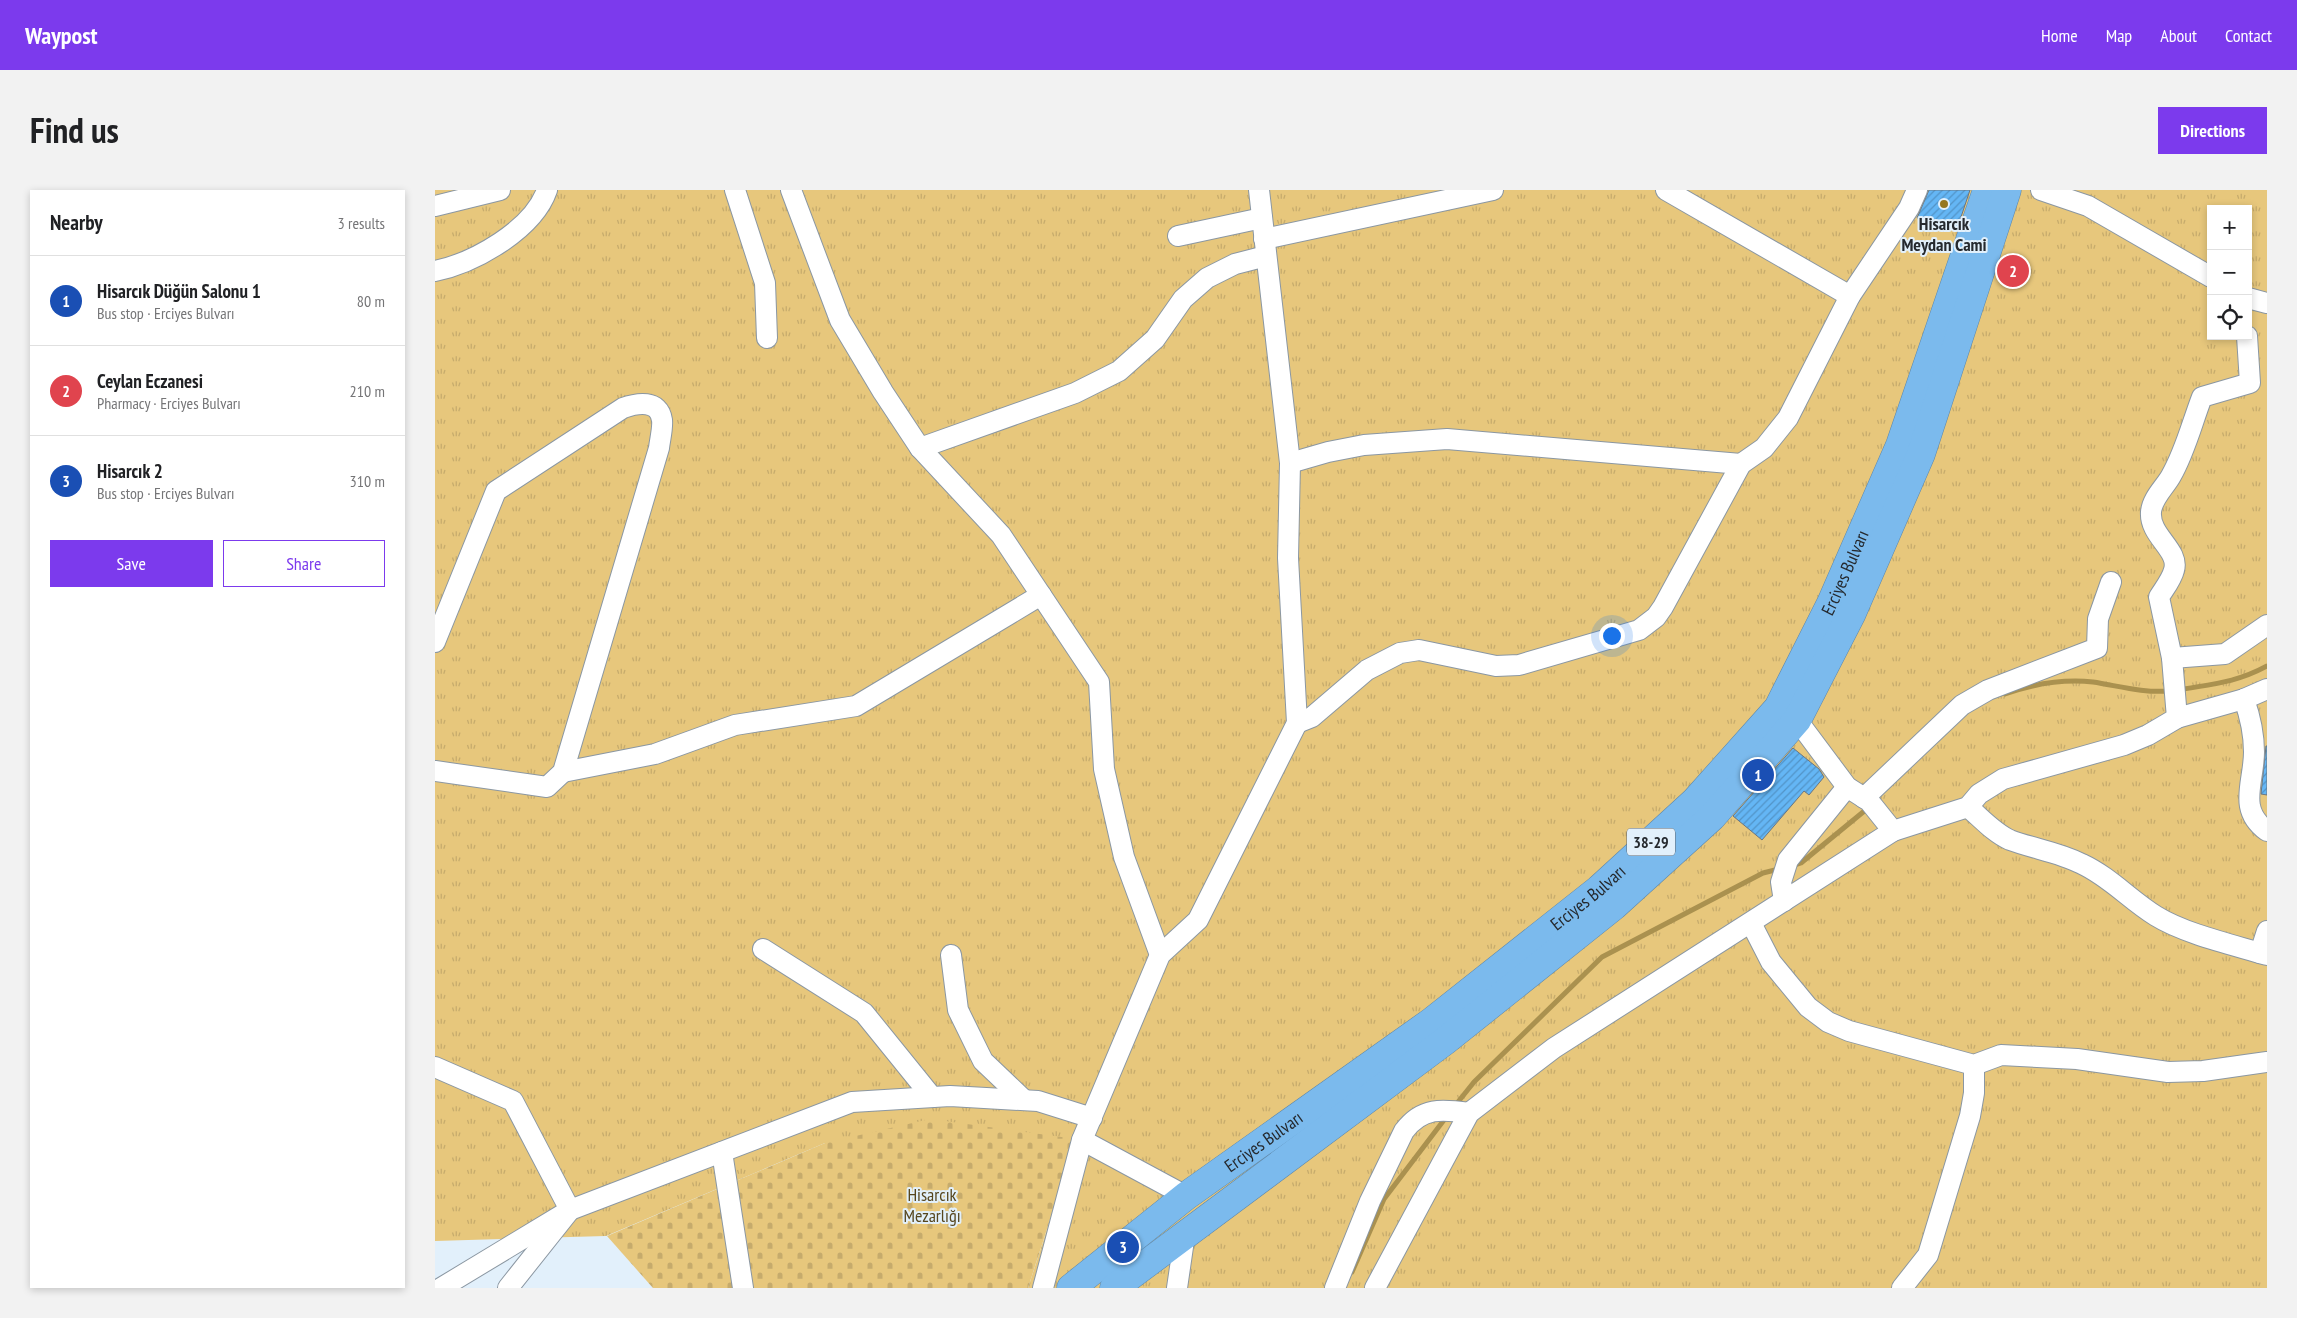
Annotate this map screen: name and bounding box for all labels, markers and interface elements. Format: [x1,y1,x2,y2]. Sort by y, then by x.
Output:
text: Waypost [25,20,98,51]
text: Home [2041,24,2078,47]
text: Map [2106,24,2132,47]
text: About [2160,24,2197,47]
text: Contact [2225,24,2272,47]
text: Find us [30,107,119,153]
button: Directions [2158,107,2267,154]
marker: Hisarcık Meydan Cami [1938,198,1950,210]
map controls [2207,205,2252,340]
button: + [2207,205,2252,250]
text: Nearby [50,209,103,236]
place label: Hisarcık Meydan Cami [1901,212,1987,256]
text: 3 results [338,213,385,233]
button: − [2207,250,2252,295]
pin: 2 [1997,252,2029,290]
text: Hisarcık Düğün Salonu 1 [97,279,261,303]
text: 1 [62,291,70,311]
text: 80 m [357,291,385,311]
button: locate [2207,295,2252,340]
text: Bus stop · Erciyes Bulvarı [97,303,235,323]
text: Ceylan Eczanesi [97,369,203,393]
text: 2 [62,381,70,401]
text: 210 m [350,381,385,401]
text: Pharmacy · Erciyes Bulvarı [97,393,241,413]
text: Hisarcık 2 [97,459,163,483]
text: 3 [62,471,70,491]
text: 310 m [350,471,385,491]
text: Bus stop · Erciyes Bulvarı [97,483,235,503]
street label: Erciyes Bulvarı [1815,526,1873,619]
button: Save [50,540,213,587]
button: Share [223,540,385,587]
your location [1599,623,1625,649]
pin: 1 [1742,756,1774,794]
road number: 38-29 [1627,828,1675,856]
street label: Erciyes Bulvarı [1545,859,1630,935]
street label: Erciyes Bulvarı [1220,1106,1307,1177]
park label: Hisarcık Mezarlığı [903,1183,961,1227]
pin: 3 [1107,1228,1139,1266]

